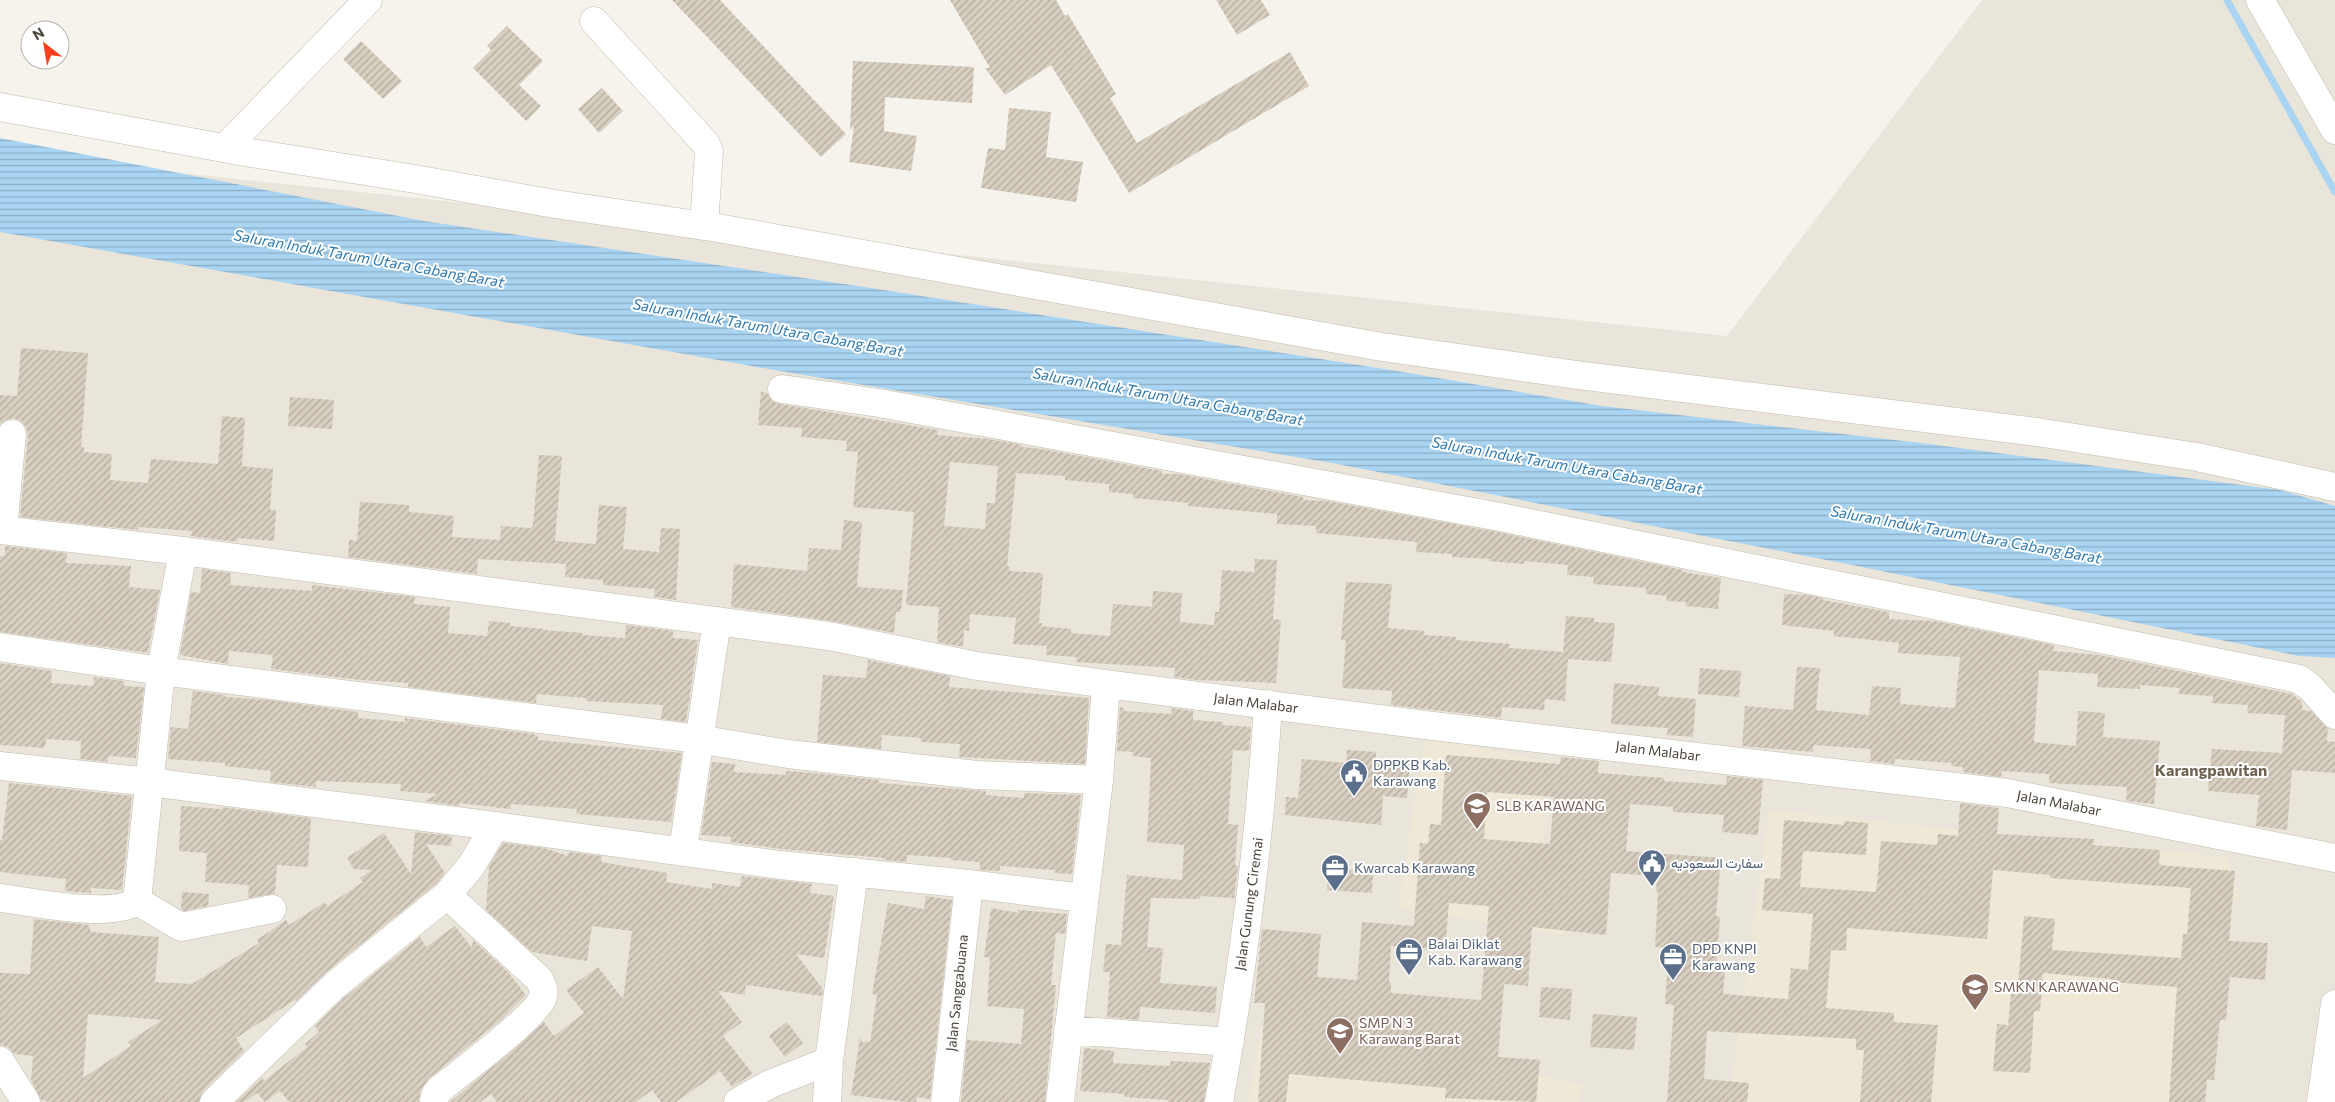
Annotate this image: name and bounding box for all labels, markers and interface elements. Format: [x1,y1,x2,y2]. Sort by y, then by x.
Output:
north arrow [20,20,70,70]
text: N [29,23,47,43]
water label: Saluran Induk Tarum Utara Cabang Barat [232,225,507,291]
water label: Saluran Induk Tarum Utara Cabang Barat [631,294,906,360]
water label: Saluran Induk Tarum Utara Cabang Barat [1031,363,1306,429]
water label: Saluran Induk Tarum Utara Cabang Barat [1430,432,1705,498]
water label: Saluran Induk Tarum Utara Cabang Barat [1829,501,2104,567]
street label: Jalan Malabar [1213,689,1300,716]
street label: Jalan Malabar [1615,737,1702,764]
place label: DPPKB Kab. Karawang [1373,756,1450,789]
public building icon: DPPKB Kab. Karawang [1339,758,1369,797]
district label: Karangpawitan [2155,760,2267,779]
street label: Jalan Malabar [2015,786,2103,819]
school or university icon: SLB KARAWANG [1462,791,1492,830]
place label: SLB KARAWANG [1496,797,1605,814]
street label: Jalan Gunung Ciremai [1231,836,1266,972]
public building icon: سفارت السعوديه [1637,848,1667,887]
office icon: Kwarcab Karawang [1320,853,1350,892]
place label: سفارت السعوديه [1671,854,1763,872]
place label: Kwarcab Karawang [1354,859,1476,876]
street label: Jalan Sanggabuana [942,934,971,1052]
place label: Balai Diklat Kab. Karawang [1428,935,1522,968]
office icon: Balai Diklat Kab. Karawang [1394,937,1424,976]
place label: DPD KNPI Karawang [1692,940,1757,973]
office icon: DPD KNPI Karawang [1658,942,1688,981]
school or university icon: SMKN KARAWANG [1960,972,1990,1011]
place label: SMKN KARAWANG [1994,978,2119,995]
place label: SMP N 3 Karawang Barat [1359,1014,1460,1047]
school or university icon: SMP N 3 Karawang Barat [1325,1016,1355,1055]

